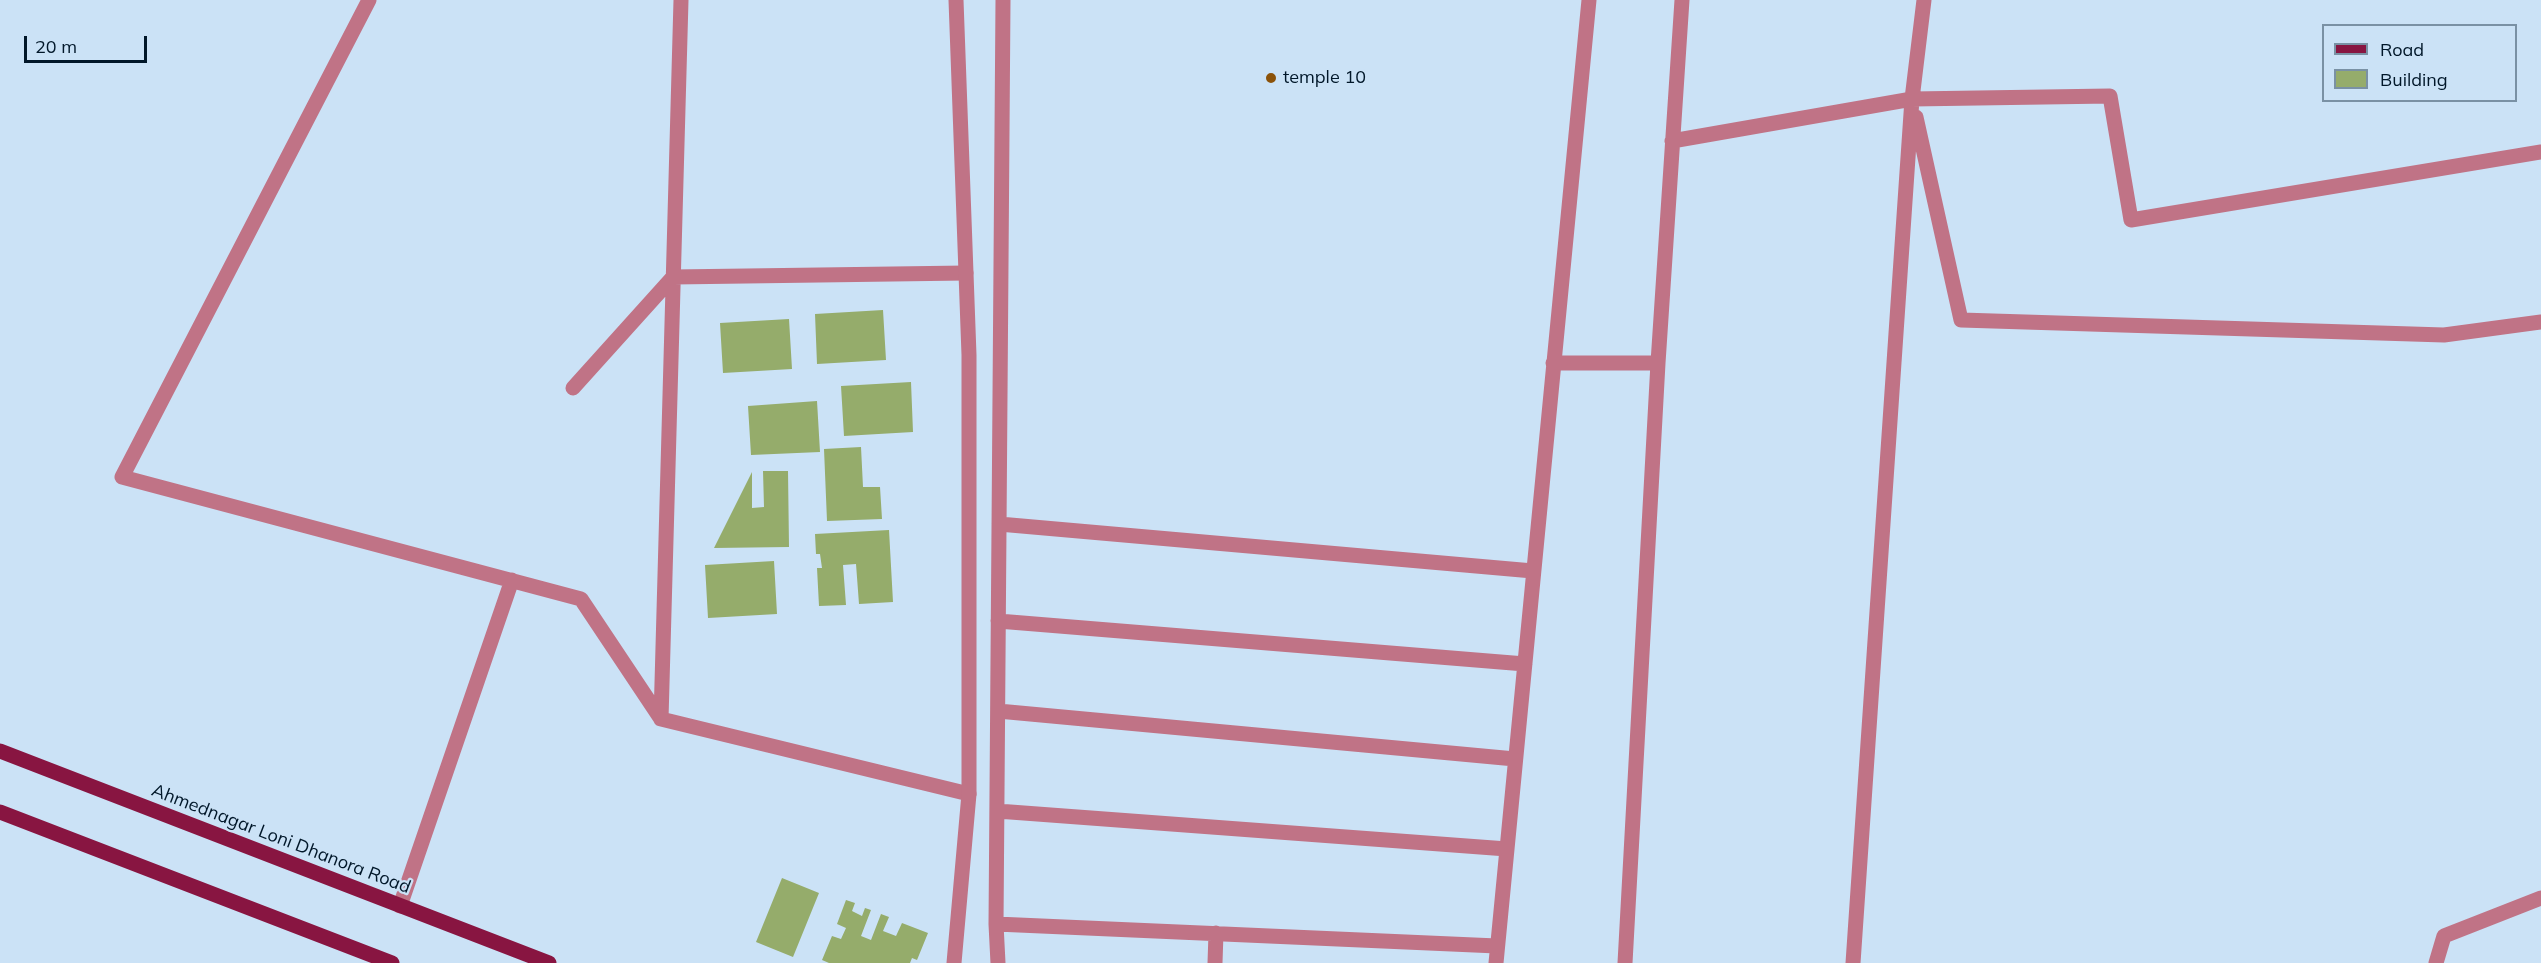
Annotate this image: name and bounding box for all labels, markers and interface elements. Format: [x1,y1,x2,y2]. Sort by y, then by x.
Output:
scale bar [27,24,150,62]
legend [2322,24,2517,102]
text: 20 m [35,35,77,58]
text: Road [2380,38,2424,61]
place label: temple 10 [1283,67,1366,89]
text: Building [2380,68,2448,91]
marker: temple 10 [1264,71,1278,85]
street label: Ahmednagar Loni Dhanora Road [148,780,414,898]

